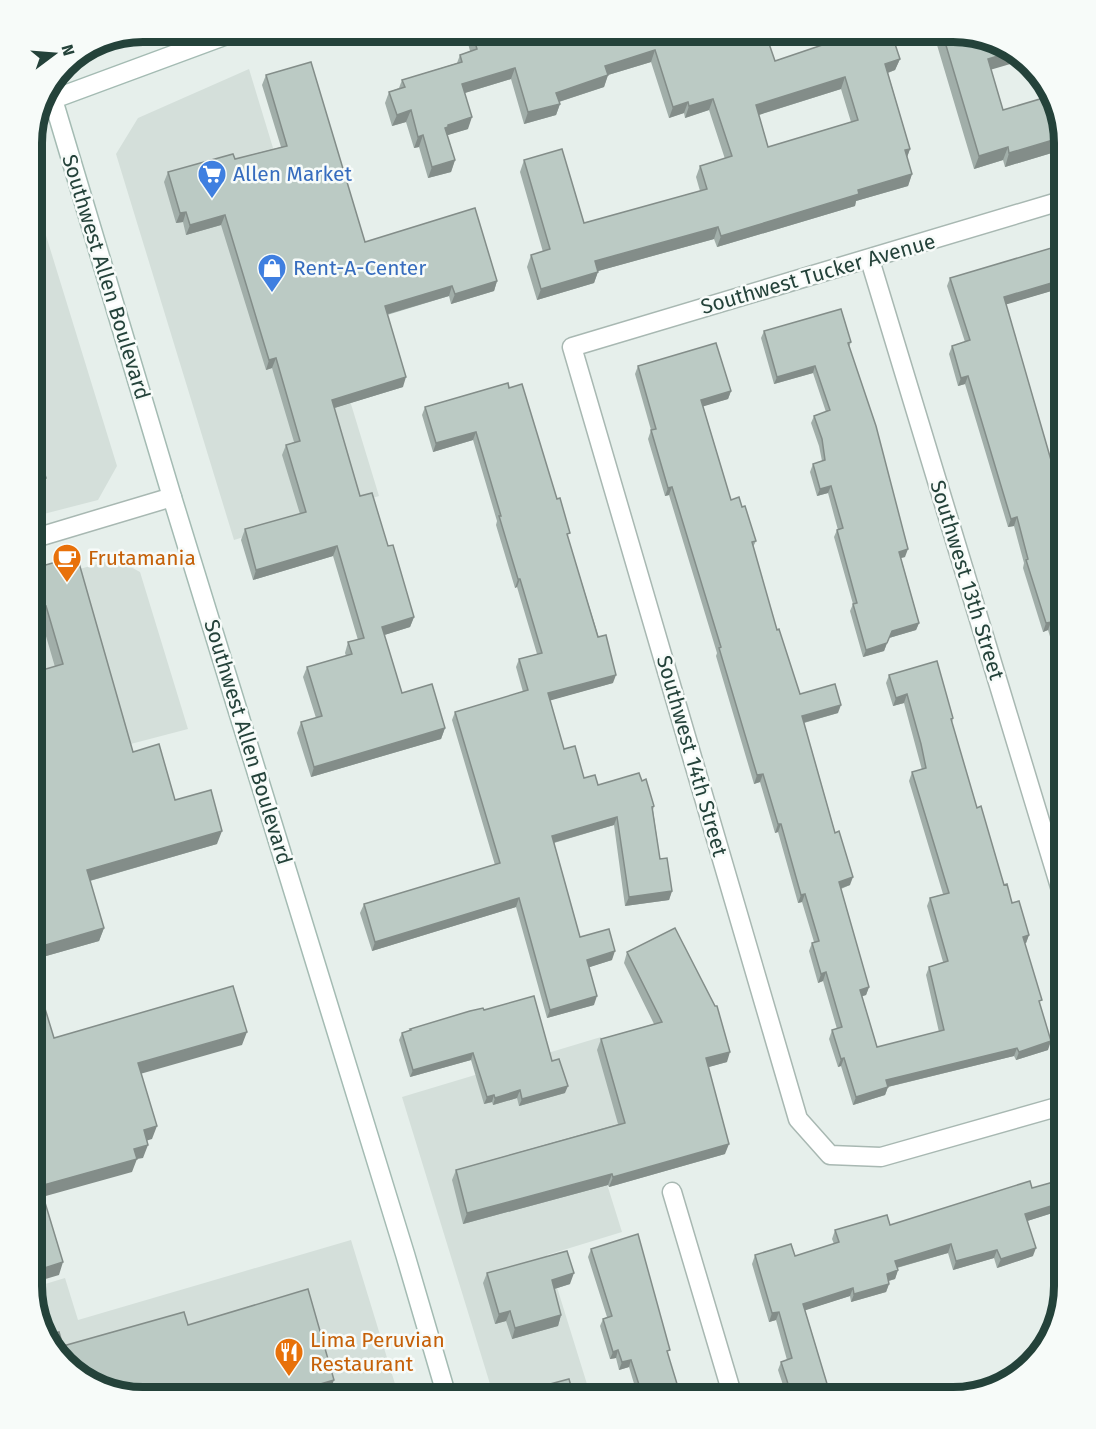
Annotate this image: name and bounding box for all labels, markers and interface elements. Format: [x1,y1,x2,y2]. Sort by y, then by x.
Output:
north arrow [24,24,84,84]
text: N [57,42,79,58]
street label: Southwest Allen Boulevard [56,151,156,403]
supermarket icon: Allen Market [196,158,228,200]
place label: Allen Market [233,161,352,187]
street label: Southwest Tucker Avenue [698,228,938,320]
shop icon: Rent-A-Center [256,252,288,294]
place label: Rent-A-Center [293,255,426,281]
street label: Southwest 13th Street [924,477,1010,683]
cafe icon: Frutamania [51,542,83,584]
place label: Frutamania [88,545,196,571]
street label: Southwest Allen Boulevard [198,616,298,868]
street label: Southwest 14th Street [651,652,733,860]
place label: Lima Peruvian Restaurant [310,1327,445,1377]
restaurant icon: Lima Peruvian Restaurant [273,1336,305,1378]

